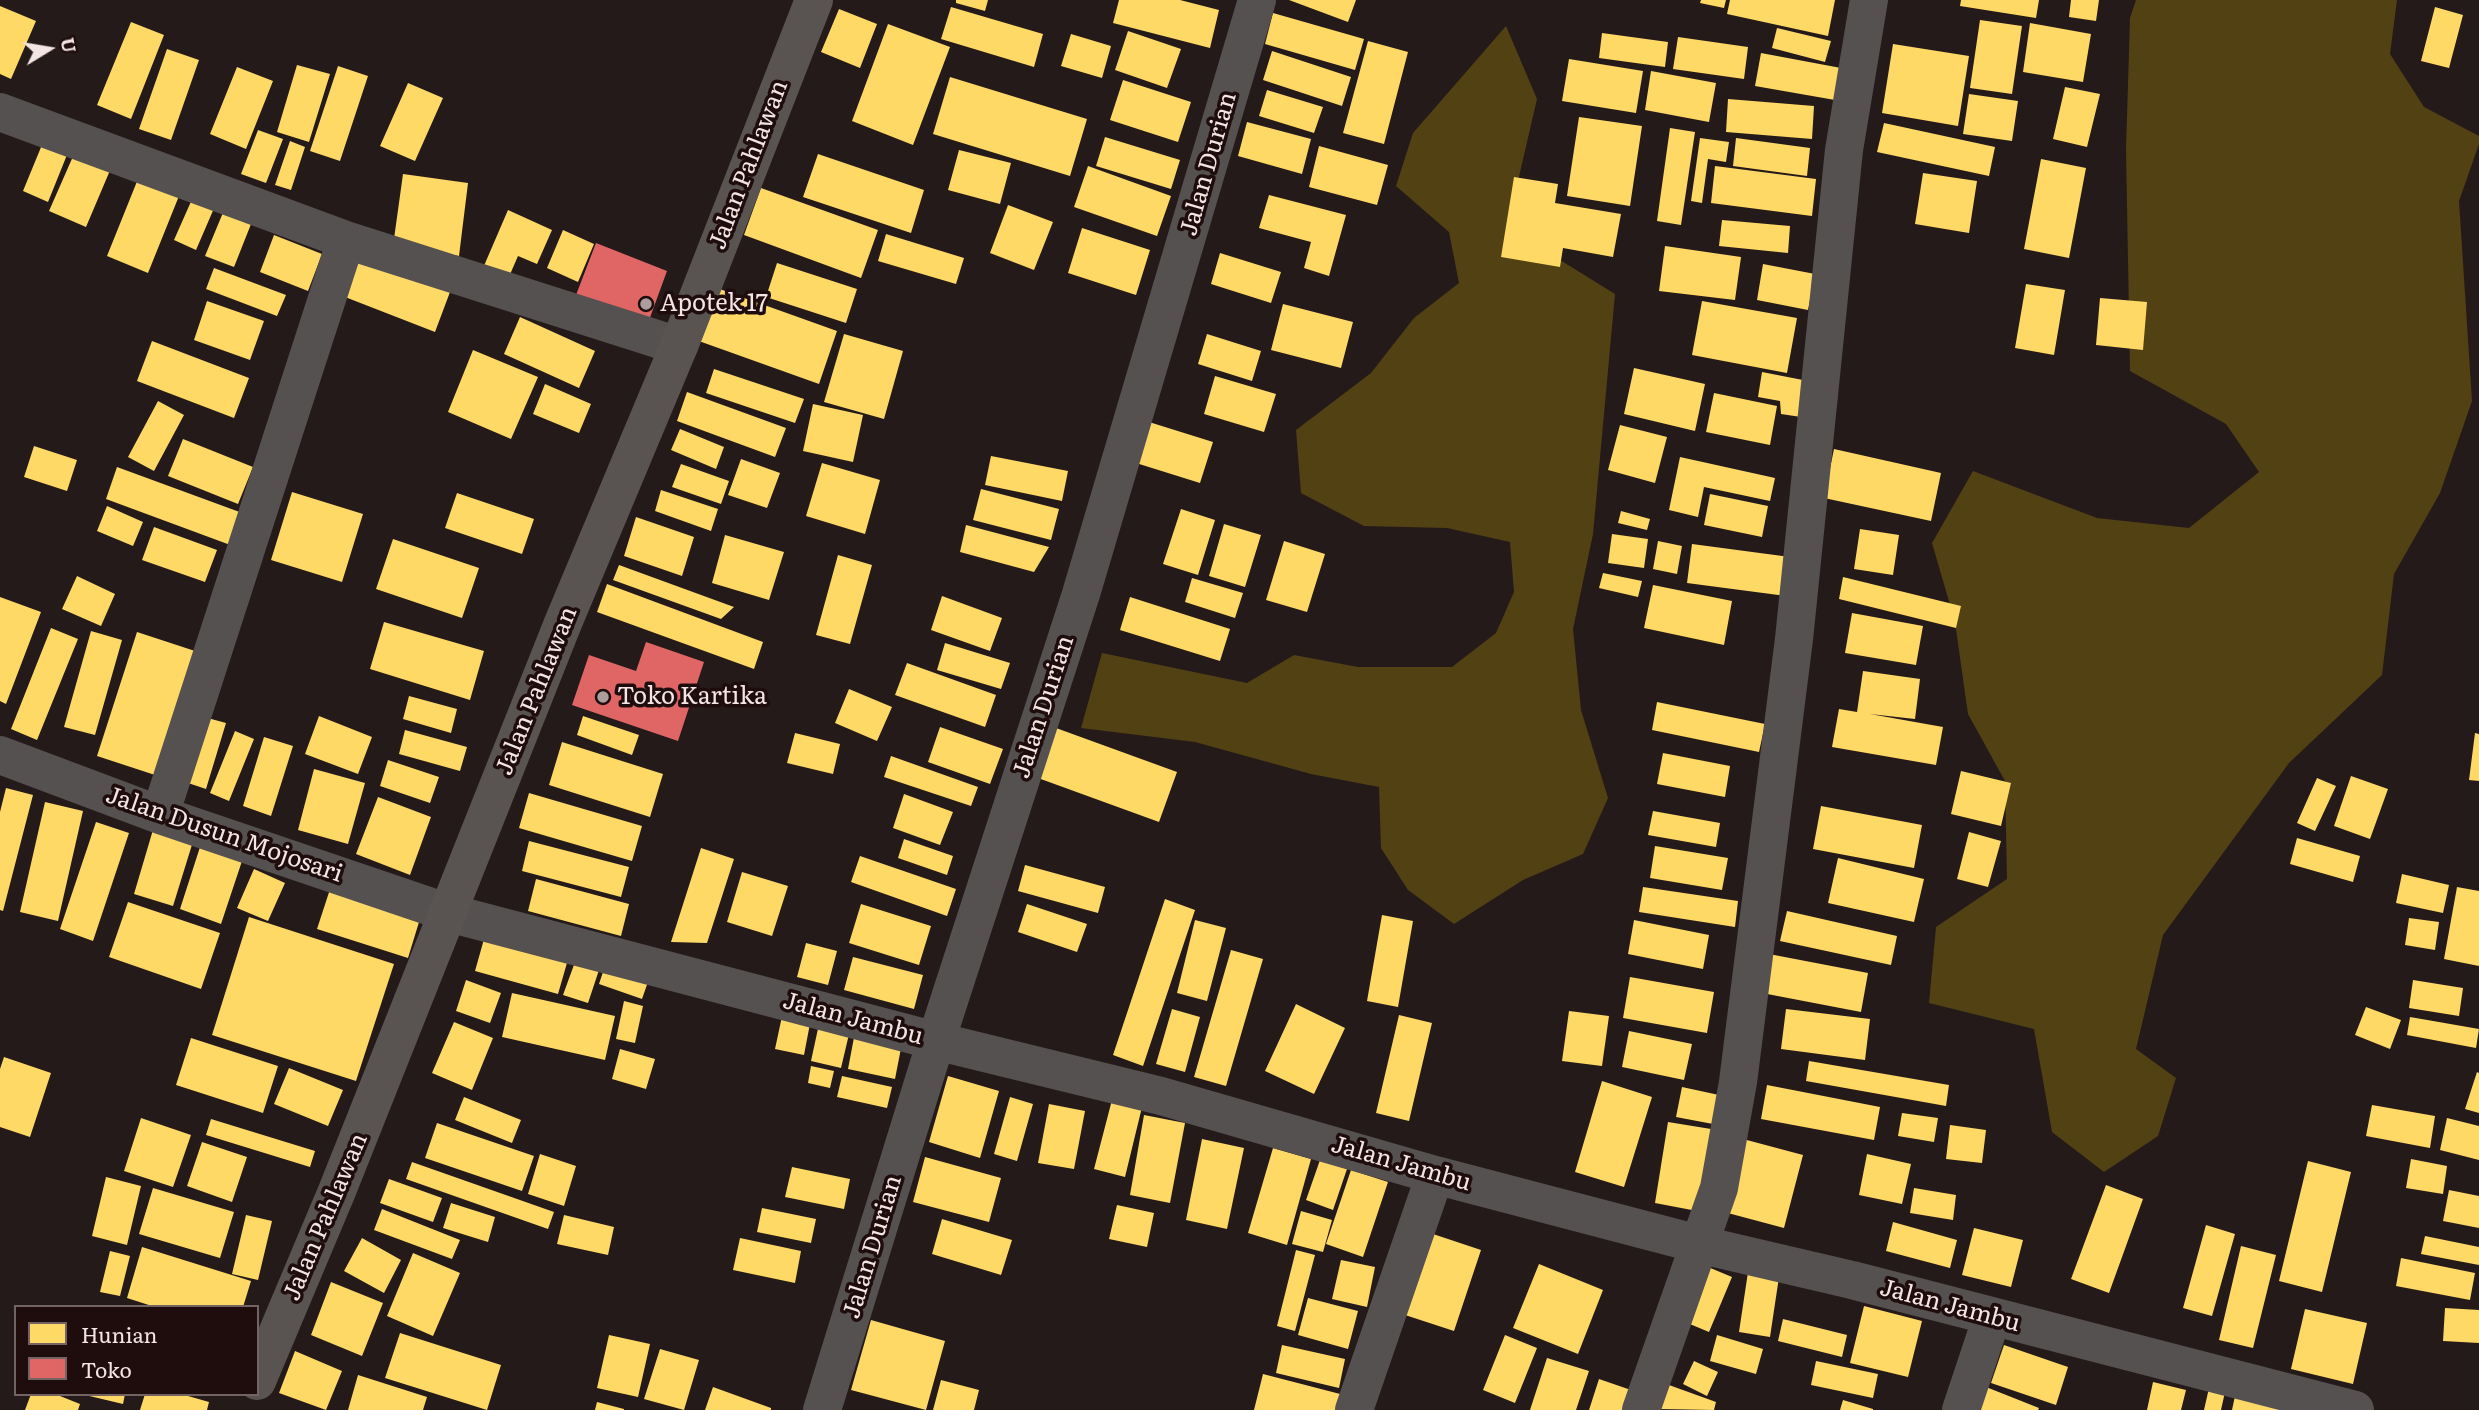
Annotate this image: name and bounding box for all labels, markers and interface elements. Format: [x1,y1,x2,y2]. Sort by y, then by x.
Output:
north arrow [14,14,84,84]
text: U [54,35,85,55]
street label: Jalan Pahlawan [703,76,795,254]
street label: Jalan Durian [1175,89,1243,239]
place label: Apotek 17 [660,290,768,318]
marker: Apotek 17 [638,296,654,312]
street label: Jalan Pahlawan [490,603,584,779]
street label: Jalan Durian [1007,632,1081,782]
place label: Toko Kartika [617,683,767,711]
marker: Toko Kartika [595,689,611,705]
street label: Jalan Dusun Mojosari [102,781,346,889]
street label: Jalan Jambu [780,986,926,1052]
street label: Jalan Pahlawan [278,1129,374,1305]
street label: Jalan Jambu [1328,1130,1474,1198]
street label: Jalan Durian [838,1172,908,1322]
street label: Jalan Jambu [1877,1273,2023,1339]
legend [14,1305,259,1396]
text: Hunian [81,1318,157,1349]
text: Toko [81,1353,132,1384]

